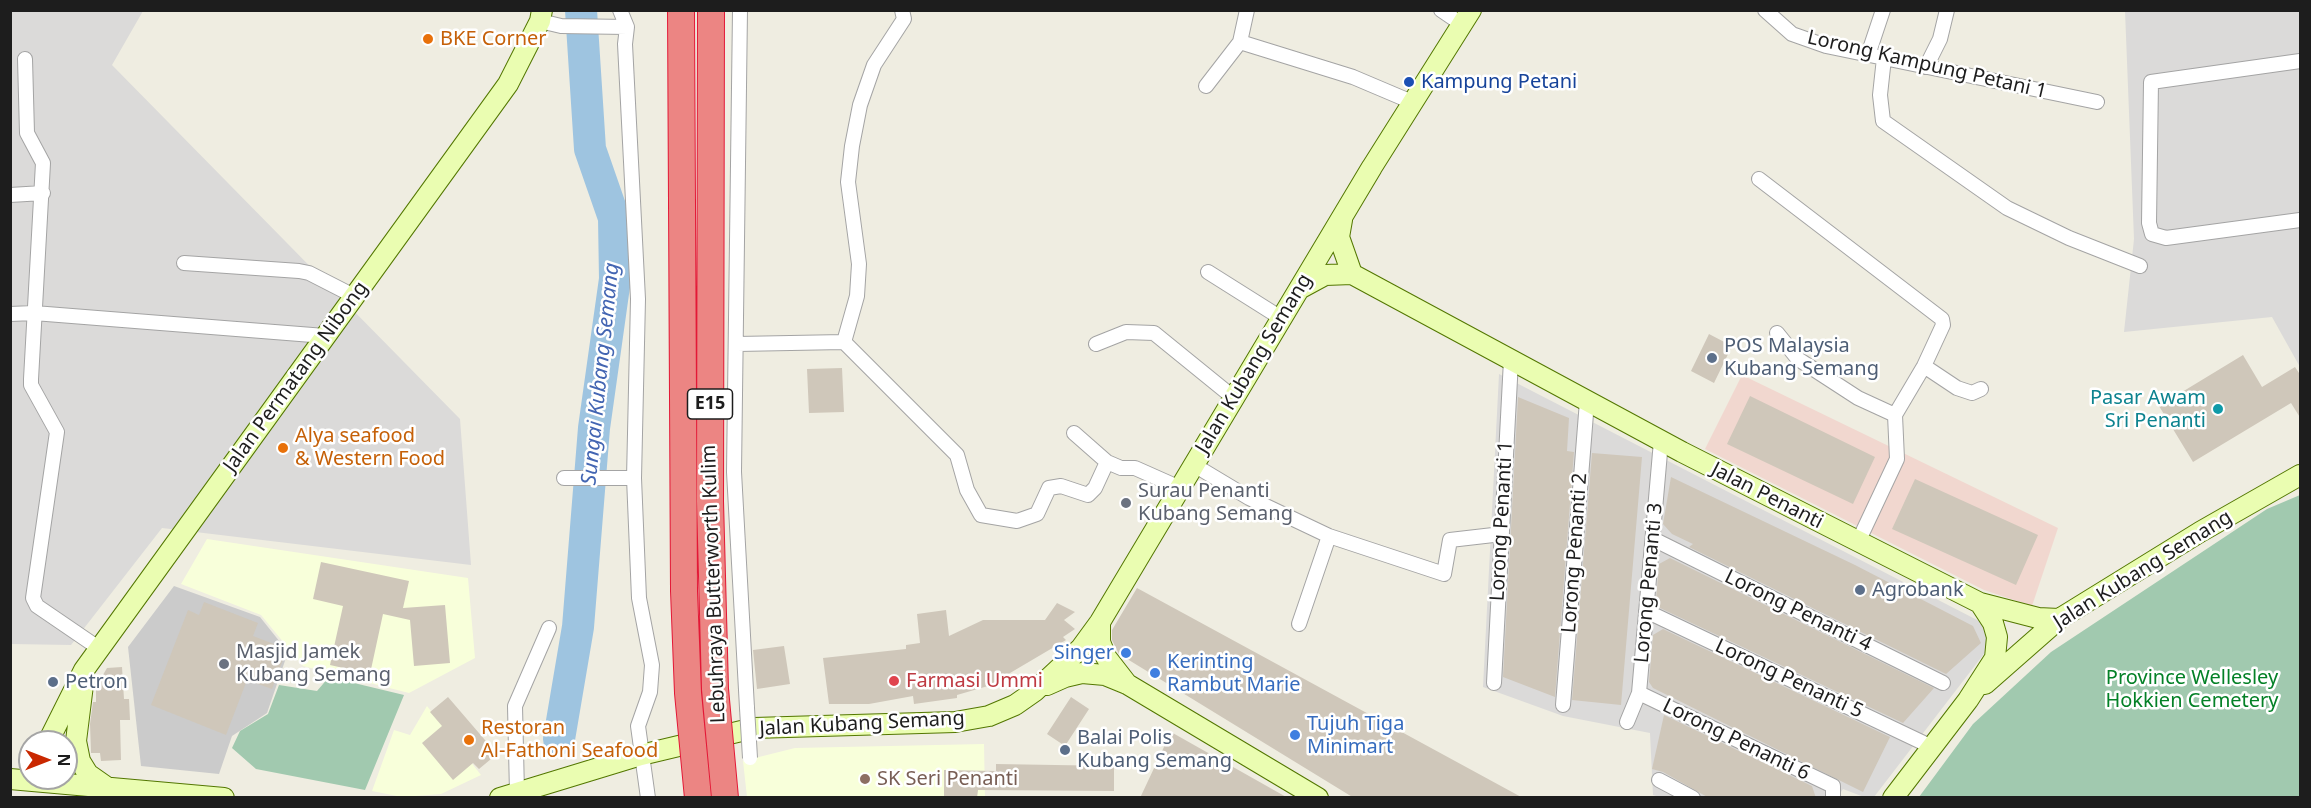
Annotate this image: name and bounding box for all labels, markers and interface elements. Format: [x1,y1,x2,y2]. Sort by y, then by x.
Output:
street label: Lorong Kampung Petani 1 [1805,26,2049,104]
place label: BKE Corner [440,27,547,51]
marker: BKE Corner [421,32,435,46]
place label: Kampung Petani [1421,70,1577,94]
marker: Kampung Petani [1402,75,1416,89]
water label: Sungai Kubang Semang [577,262,625,486]
street label: Jalan Kubang Semang [1191,270,1317,458]
street label: Jalan Permatang Nibong [219,277,373,477]
place label: POS Malaysia Kubang Semang [1724,334,1879,381]
marker: POS Malaysia Kubang Semang [1705,351,1719,365]
place label: Pasar Awam Sri Penanti [2090,386,2206,433]
road number: E15 [688,389,732,419]
marker: Pasar Awam Sri Penanti [2211,402,2225,416]
place label: Alya seafood & Western Food [295,424,445,471]
street label: Lorong Penanti 1 [1486,440,1518,602]
marker: Alya seafood & Western Food [276,441,290,455]
street label: Lebuhraya Butterworth Kulim [697,444,731,724]
street label: Jalan Penanti [1707,458,1827,534]
street label: Lorong Penanti 2 [1557,472,1593,634]
place label: Surau Penanti Kubang Semang [1138,479,1293,526]
marker: Surau Penanti Kubang Semang [1119,496,1133,510]
street label: Lorong Penanti 3 [1630,502,1668,664]
street label: Jalan Kubang Semang [2049,505,2237,635]
street label: Lorong Penanti 4 [1721,565,1875,657]
place label: Agrobank [1872,578,1964,602]
marker: Agrobank [1853,583,1867,597]
street label: Lorong Penanti 5 [1711,634,1867,724]
place label: Masjid Jamek Kubang Semang [236,640,391,687]
place label: Singer [1054,641,1114,665]
marker: Singer [1119,646,1133,660]
place label: Kerinting Rambut Marie [1167,650,1300,697]
marker: Masjid Jamek Kubang Semang [217,657,231,671]
marker: Kerinting Rambut Marie [1148,666,1162,680]
park label: Province Wellesley Hokkien Cemetery [2105,666,2279,713]
place label: Farmasi Ummi [906,669,1043,693]
place label: Petron [65,670,128,694]
marker: Farmasi Ummi [887,674,901,688]
marker: Petron [46,675,60,689]
street label: Lorong Penanti 6 [1659,694,1813,786]
street label: Jalan Kubang Semang [759,707,965,741]
place label: Tujuh Tiga Minimart [1307,712,1404,759]
place label: Restoran Al-Fathoni Seafood [481,716,658,763]
place label: Balai Polis Kubang Semang [1077,726,1232,773]
marker: Tujuh Tiga Minimart [1288,728,1302,742]
north arrow [18,730,78,790]
marker: Restoran Al-Fathoni Seafood [462,733,476,747]
marker: Balai Polis Kubang Semang [1058,743,1072,757]
text: N [53,753,75,767]
place label: SK Seri Penanti [877,767,1018,791]
marker: SK Seri Penanti [858,772,872,786]

